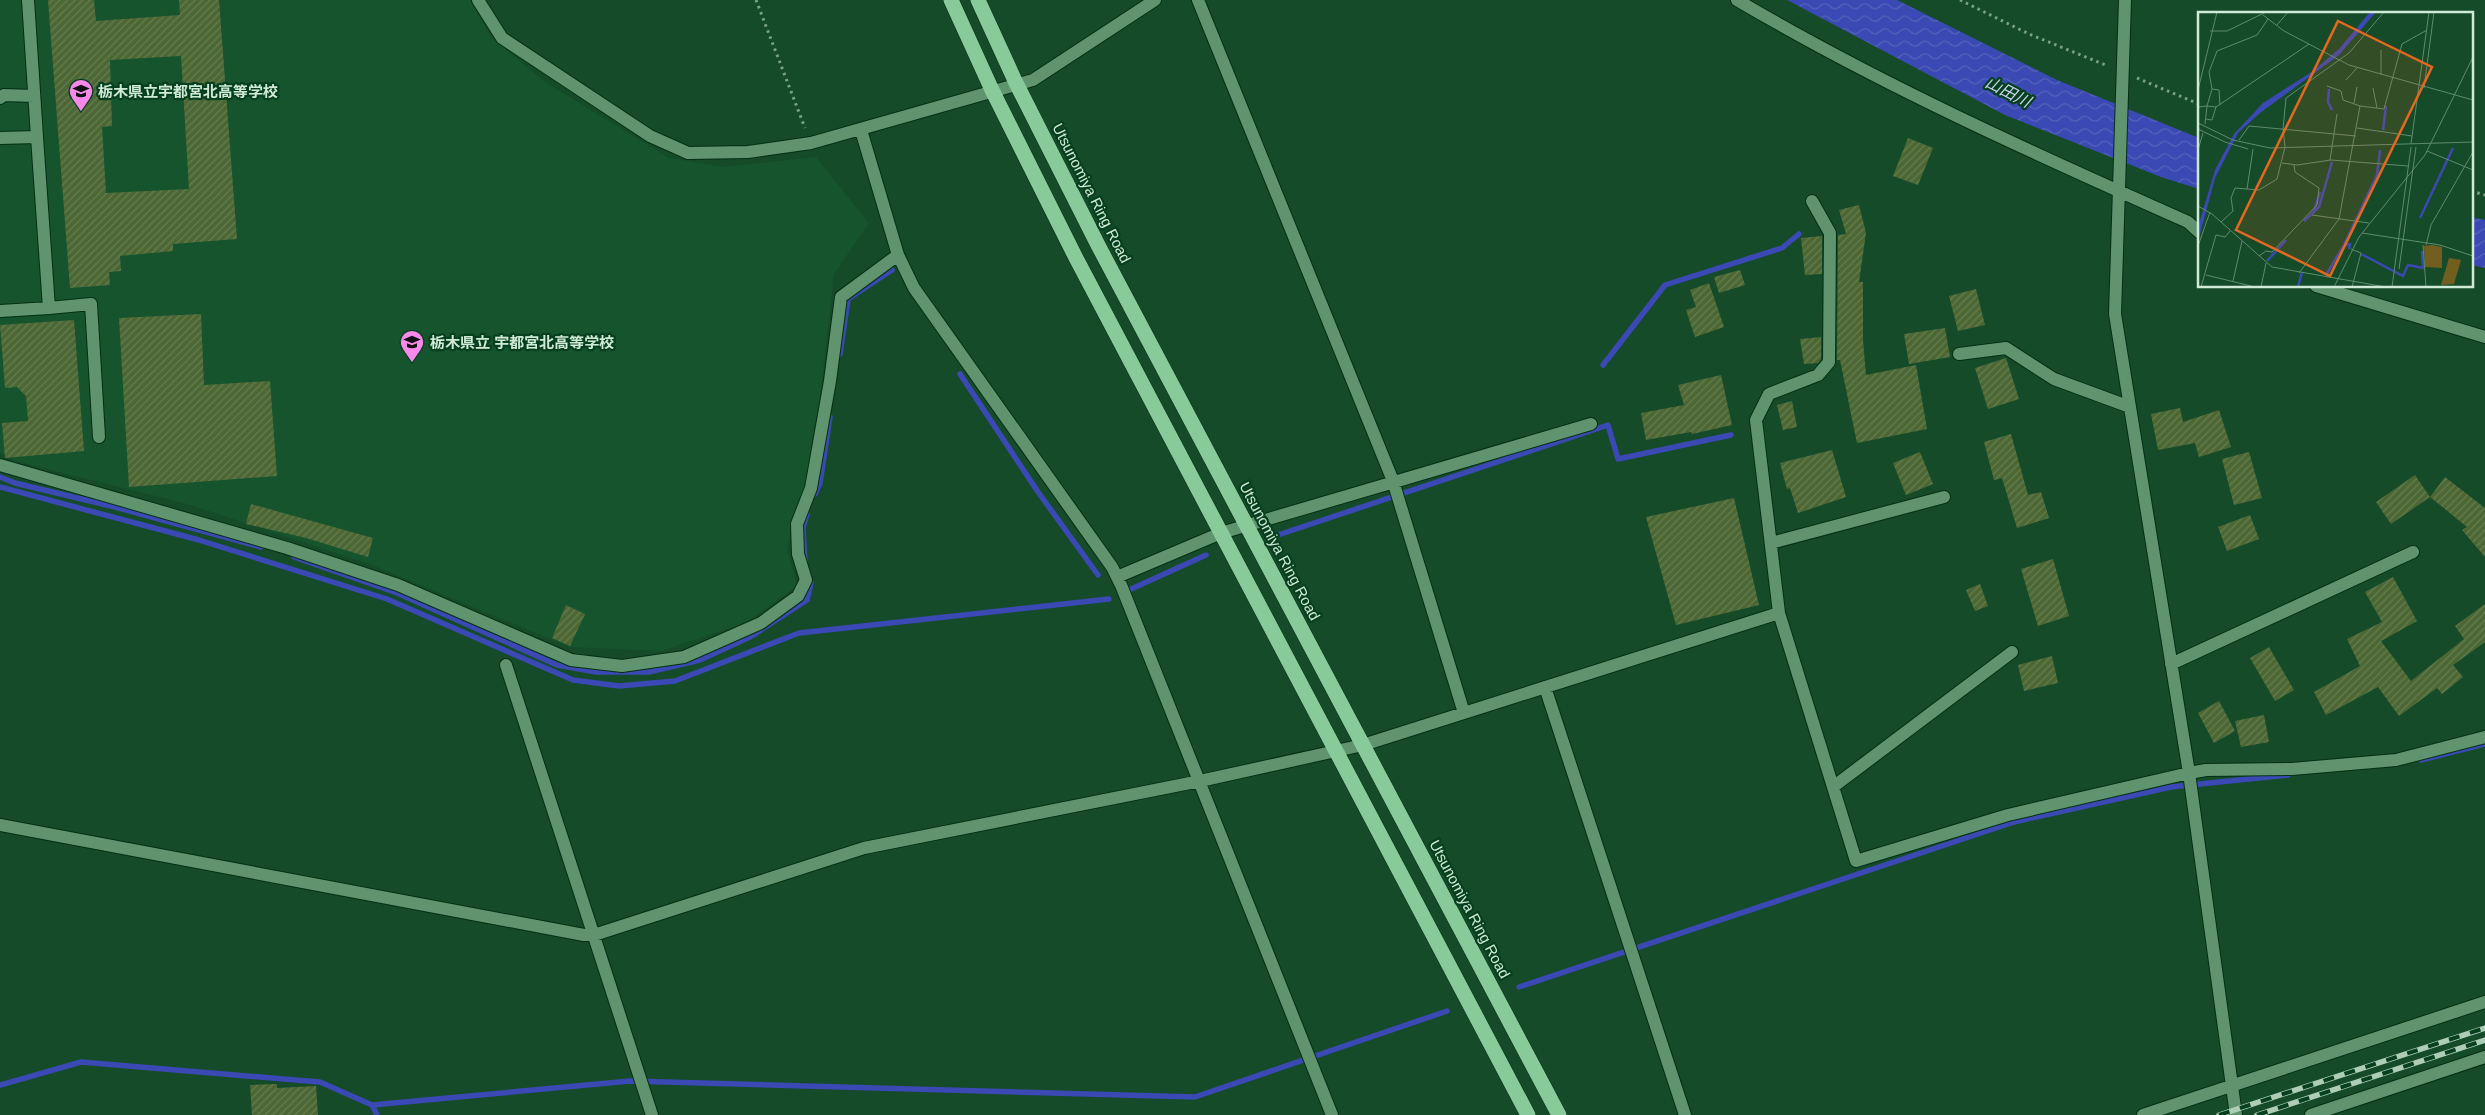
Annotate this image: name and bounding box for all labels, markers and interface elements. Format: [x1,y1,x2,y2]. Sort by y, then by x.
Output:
inset map [2198,12,2472,288]
water label: 山田川 [1983,74,2035,111]
school or university icon: 栃木県立宇都宮北高等学校 [68,78,94,112]
place label: 栃木県立宇都宮北高等学校 [98,83,278,100]
street label: Utsunomiya Ring Road [1049,120,1135,266]
school or university icon: 栃木県立 宇都宮北高等学校 [399,329,425,363]
place label: 栃木県立 宇都宮北高等学校 [430,334,614,351]
street label: Utsunomiya Ring Road [1236,479,1324,623]
street label: Utsunomiya Ring Road [1426,837,1514,981]

